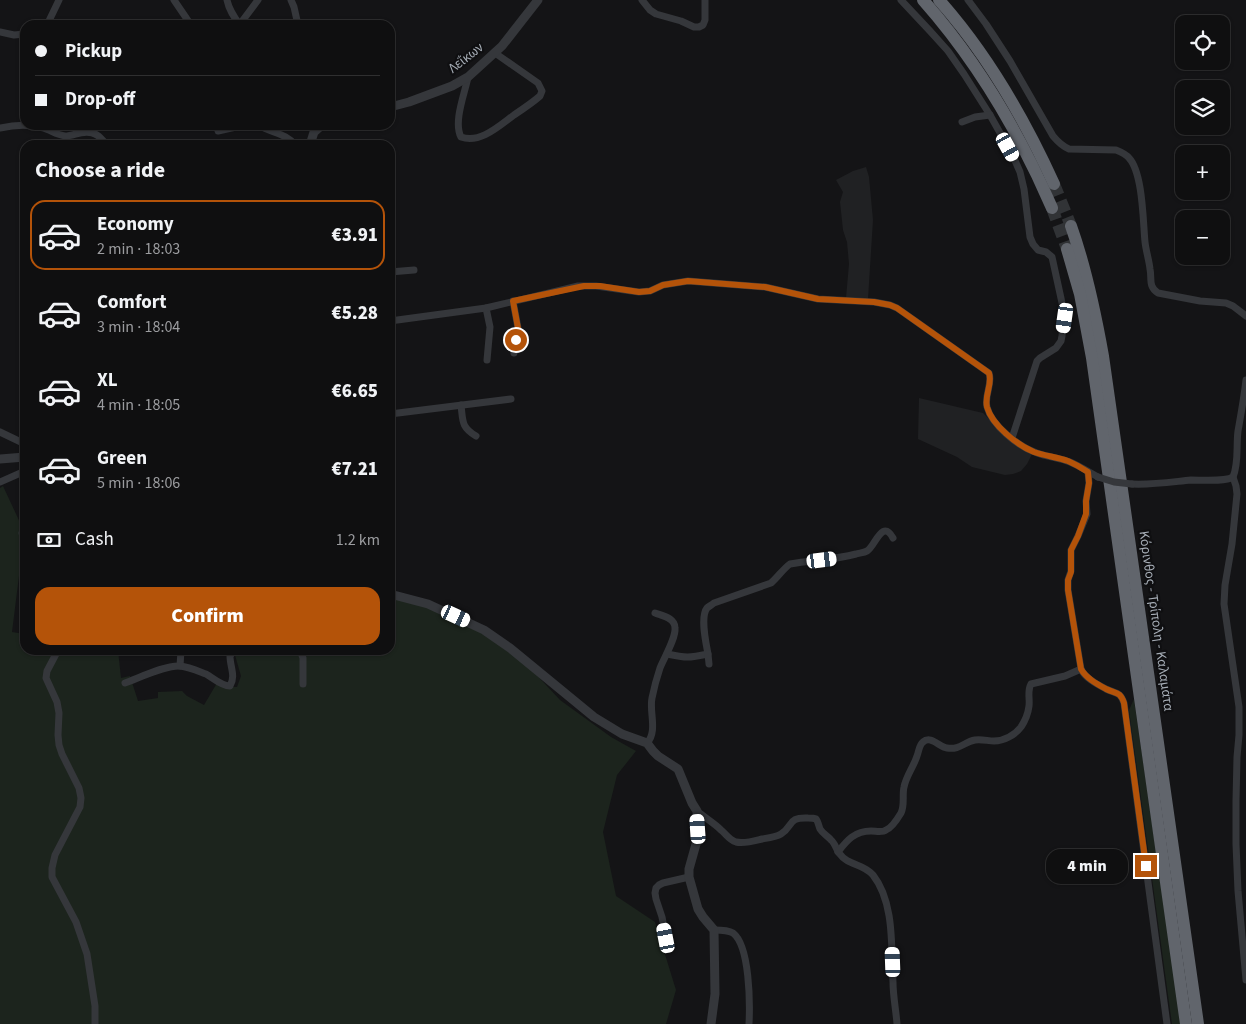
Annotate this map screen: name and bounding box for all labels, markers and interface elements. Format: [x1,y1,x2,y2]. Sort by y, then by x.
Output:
map controls [1175,15,1230,265]
button: locate [1175,15,1230,70]
text: Pickup [65,38,122,65]
street label: Λεΐκων [444,38,488,78]
button: layers [1175,80,1230,135]
text: Drop-off [65,86,135,113]
car [994,130,1021,164]
button: + [1175,145,1230,200]
text: Choose a ride [35,154,165,186]
button: − [1175,210,1230,265]
text: Economy [97,211,174,238]
icon: car [37,213,82,258]
text: €3.91 [332,222,378,249]
text: 2 min · 18:03 [97,238,180,260]
text: Comfort [97,289,167,316]
icon: car [37,291,82,336]
text: €5.28 [332,300,378,327]
car [1055,302,1074,334]
text: 3 min · 18:04 [97,316,180,338]
route start [505,329,527,351]
text: XL [97,367,118,394]
icon: car [37,369,82,414]
text: €6.65 [332,378,378,405]
text: 4 min · 18:05 [97,394,180,416]
text: Green [97,445,147,472]
icon: car [37,447,82,492]
text: €7.21 [332,456,378,483]
text: 5 min · 18:06 [97,472,180,494]
icon: cash [35,526,63,554]
text: Cash [75,526,114,553]
text: 1.2 km [336,529,380,551]
street label: Κόρινθος - Τρίπολη - Καλαμάτα [1133,530,1179,712]
car [806,551,837,569]
button: Confirm [35,587,380,645]
car [439,603,472,629]
car [689,814,706,844]
callout: 4 min [1046,848,1128,884]
text: 4 min [1067,855,1107,877]
route end [1135,855,1157,877]
car [655,922,676,954]
car [884,947,901,977]

